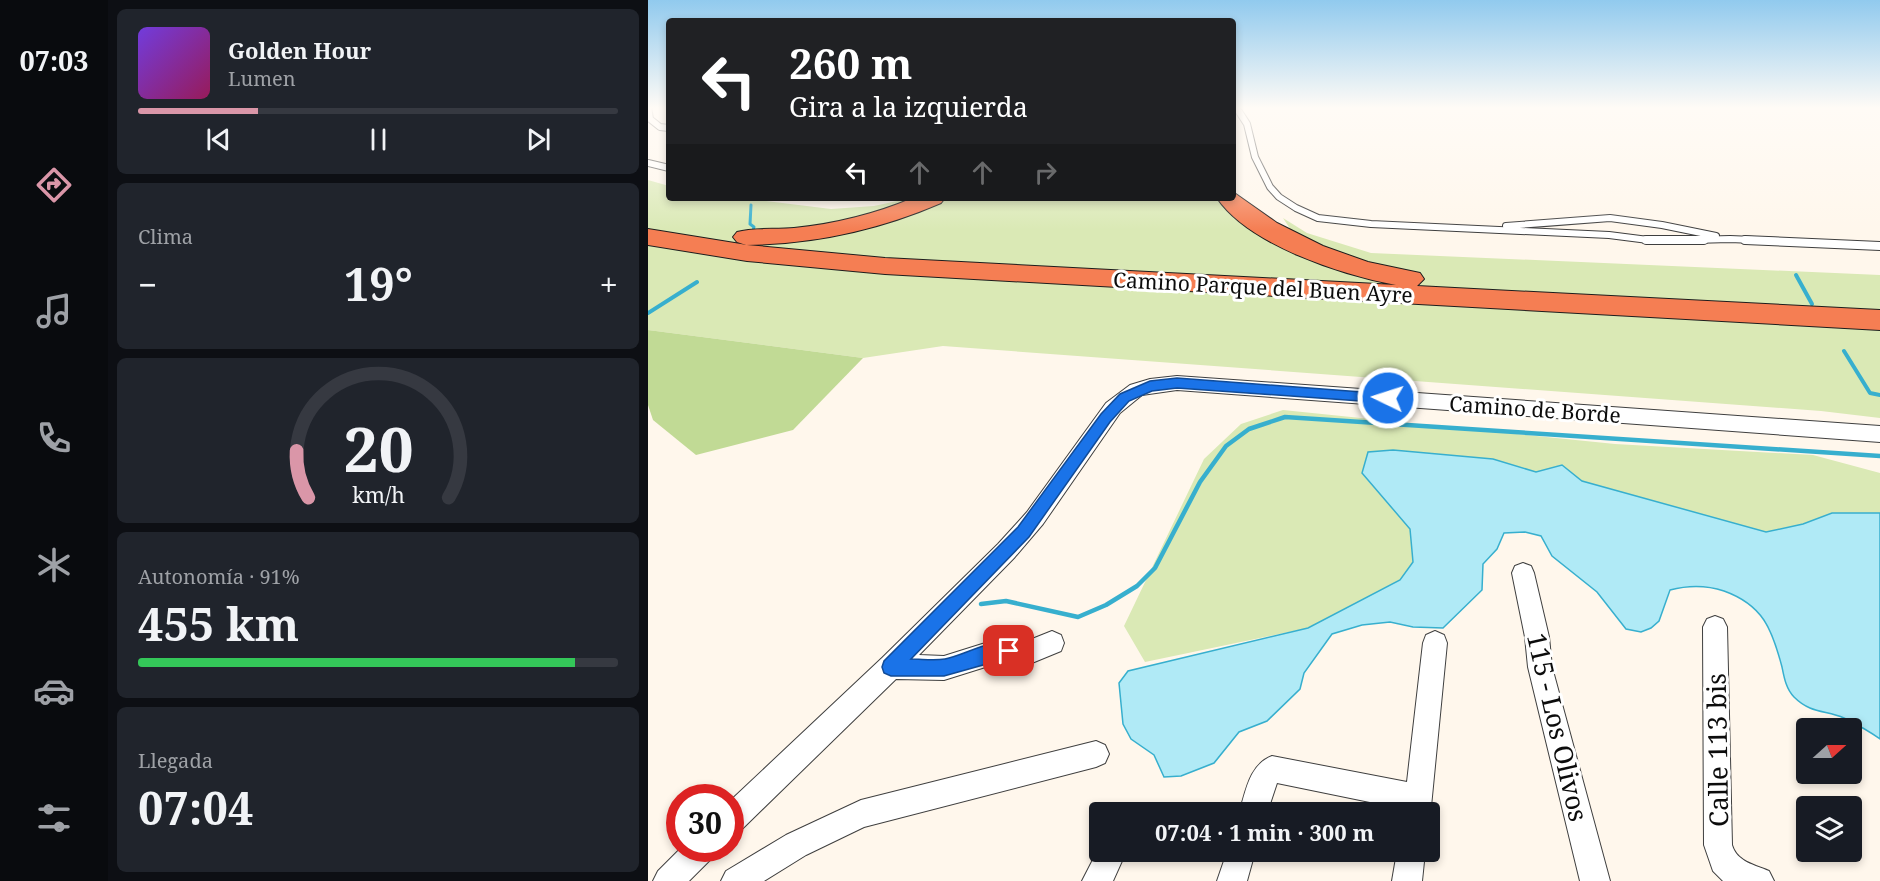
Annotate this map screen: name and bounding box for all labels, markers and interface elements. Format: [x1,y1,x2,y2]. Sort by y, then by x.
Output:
text: 260 m [789,34,913,91]
text: Golden Hour [228,35,371,65]
text: 07:03 [19,42,89,79]
icon: left [690,42,768,120]
text: Lumen [228,65,296,92]
text: Gira a la izquierda [789,88,1028,125]
icon: previous [202,123,235,156]
icon: pause [362,123,395,156]
icon: next [522,123,555,156]
icon: left [840,156,873,189]
icon: ahead [903,156,936,189]
icon: ahead [966,156,999,189]
icon: right [1029,156,1062,189]
icon: directions [33,164,75,206]
text: Clima [138,223,193,250]
text: 19° [344,253,413,314]
text: − [138,262,157,307]
text: + [600,262,618,307]
street label: Camino Parque del Buen Ayre [1113,265,1413,309]
icon: music [33,290,75,332]
position arrow [1356,366,1420,430]
street label: Camino de Borde [1448,389,1622,429]
text: 20 [343,405,413,490]
icon: phone [33,417,75,459]
text: km/h [352,480,405,509]
icon: climate [33,544,75,586]
text: Autonomía · 91% [138,563,300,590]
text: 455 km [138,593,299,654]
pin [983,625,1034,676]
street label: 115 - Los Olivos [1519,629,1597,825]
icon: arrive [992,634,1025,667]
icon: car [33,670,75,712]
street label: Calle 113 bis [1698,673,1736,827]
north arrow [1796,718,1862,784]
map controls [1796,718,1862,862]
text: Llegada [138,747,213,774]
text: 07:04 [138,777,253,838]
speed limit sign: 30 [666,784,744,862]
button: layers [1796,796,1862,862]
icon: filters [33,797,75,839]
text: 07:04 · 1 min · 300 m [1155,817,1374,847]

